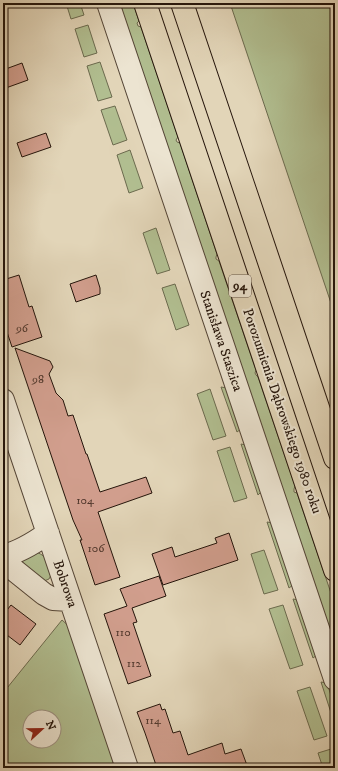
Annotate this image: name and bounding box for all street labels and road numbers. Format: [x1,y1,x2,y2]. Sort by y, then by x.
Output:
road number: 94 [229,275,251,297]
street label: Stanisława Staszica [195,288,247,394]
street label: Porozumienia Dąbrowskiego 1980 roku [238,306,326,516]
street label: Bobrowa [49,558,82,610]

